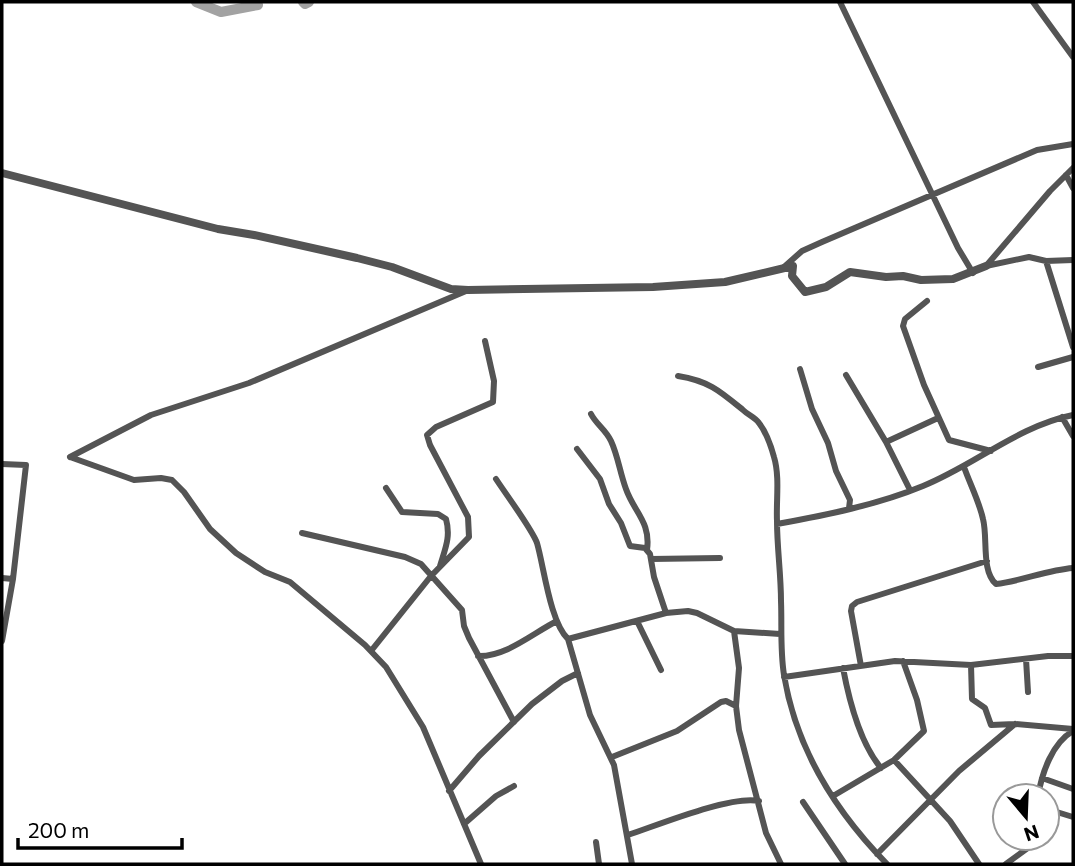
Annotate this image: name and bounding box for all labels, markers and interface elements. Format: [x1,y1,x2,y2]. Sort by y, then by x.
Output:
north arrow [991,782,1061,852]
scale bar [18,806,182,850]
text: 200 m [28,817,89,842]
text: N [1021,820,1042,847]

